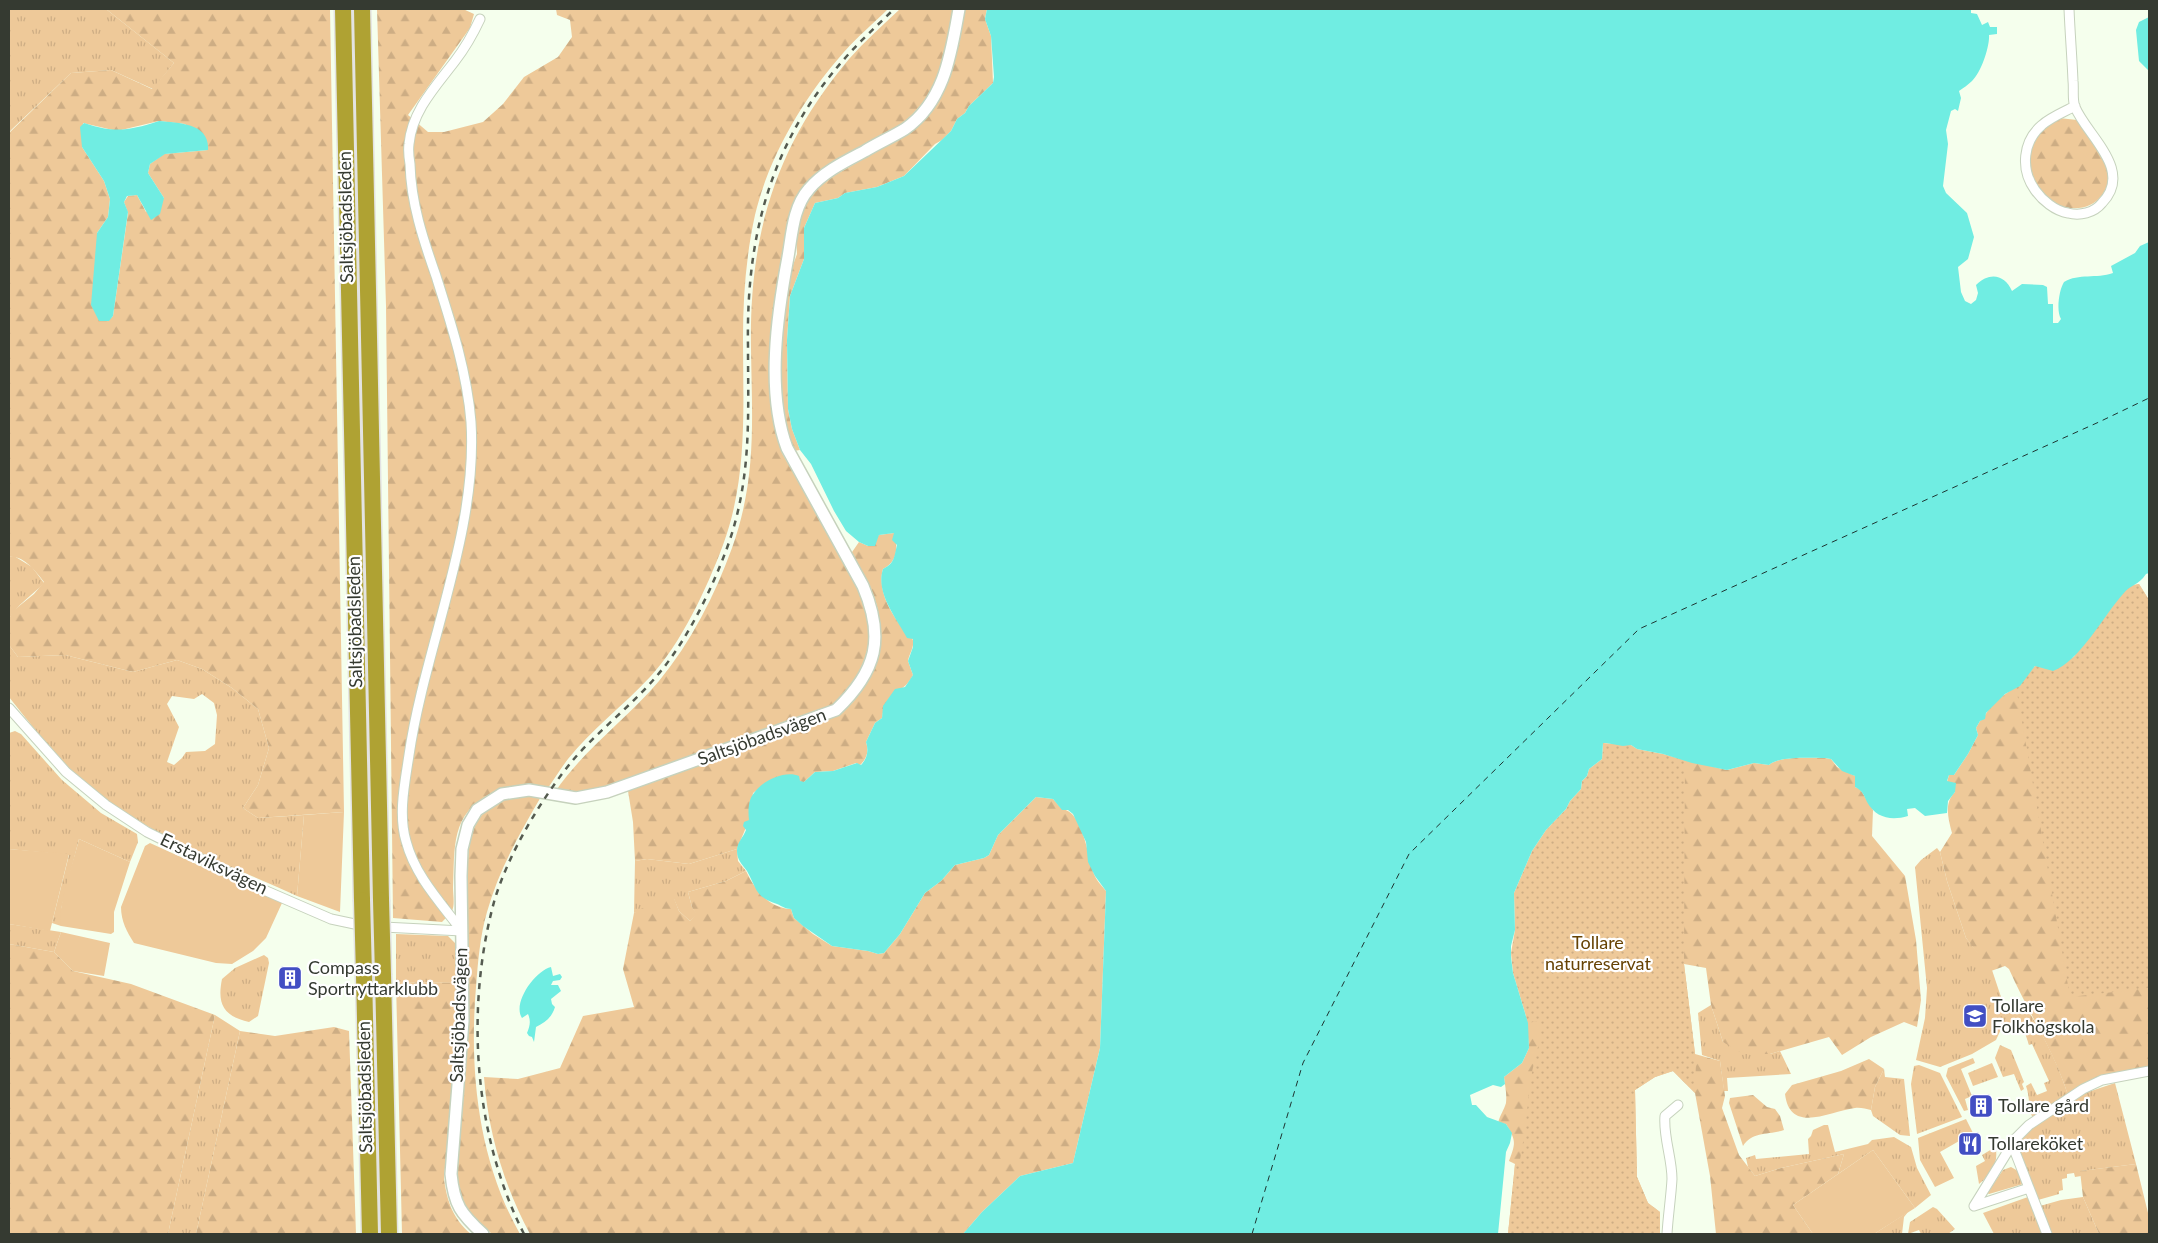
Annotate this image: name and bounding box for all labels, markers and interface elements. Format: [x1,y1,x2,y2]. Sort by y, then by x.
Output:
street label: Saltsjöbadsleden [333,151,357,283]
street label: Saltsjöbadsleden [342,556,366,688]
street label: Saltsjöbadsvägen [694,703,829,770]
street label: Erstaviksvägen [157,828,272,899]
park label: Tollare naturreservat [1545,931,1651,974]
street label: Saltsjöbadsvägen [445,947,471,1083]
place label: Compass Sportryttarklubb [308,956,438,999]
building icon: Compass Sportryttarklubb [277,965,303,991]
place label: Tollare Folkhögskola [1992,994,2094,1037]
school or university icon: Tollare Folkhögskola [1962,1003,1988,1029]
street label: Saltsjöbadsleden [352,1021,376,1153]
building icon: Tollare gård [1968,1093,1994,1119]
place label: Tollare gård [1998,1094,2089,1116]
restaurant icon: Tollareköket [1957,1131,1983,1157]
place label: Tollareköket [1988,1132,2084,1154]

